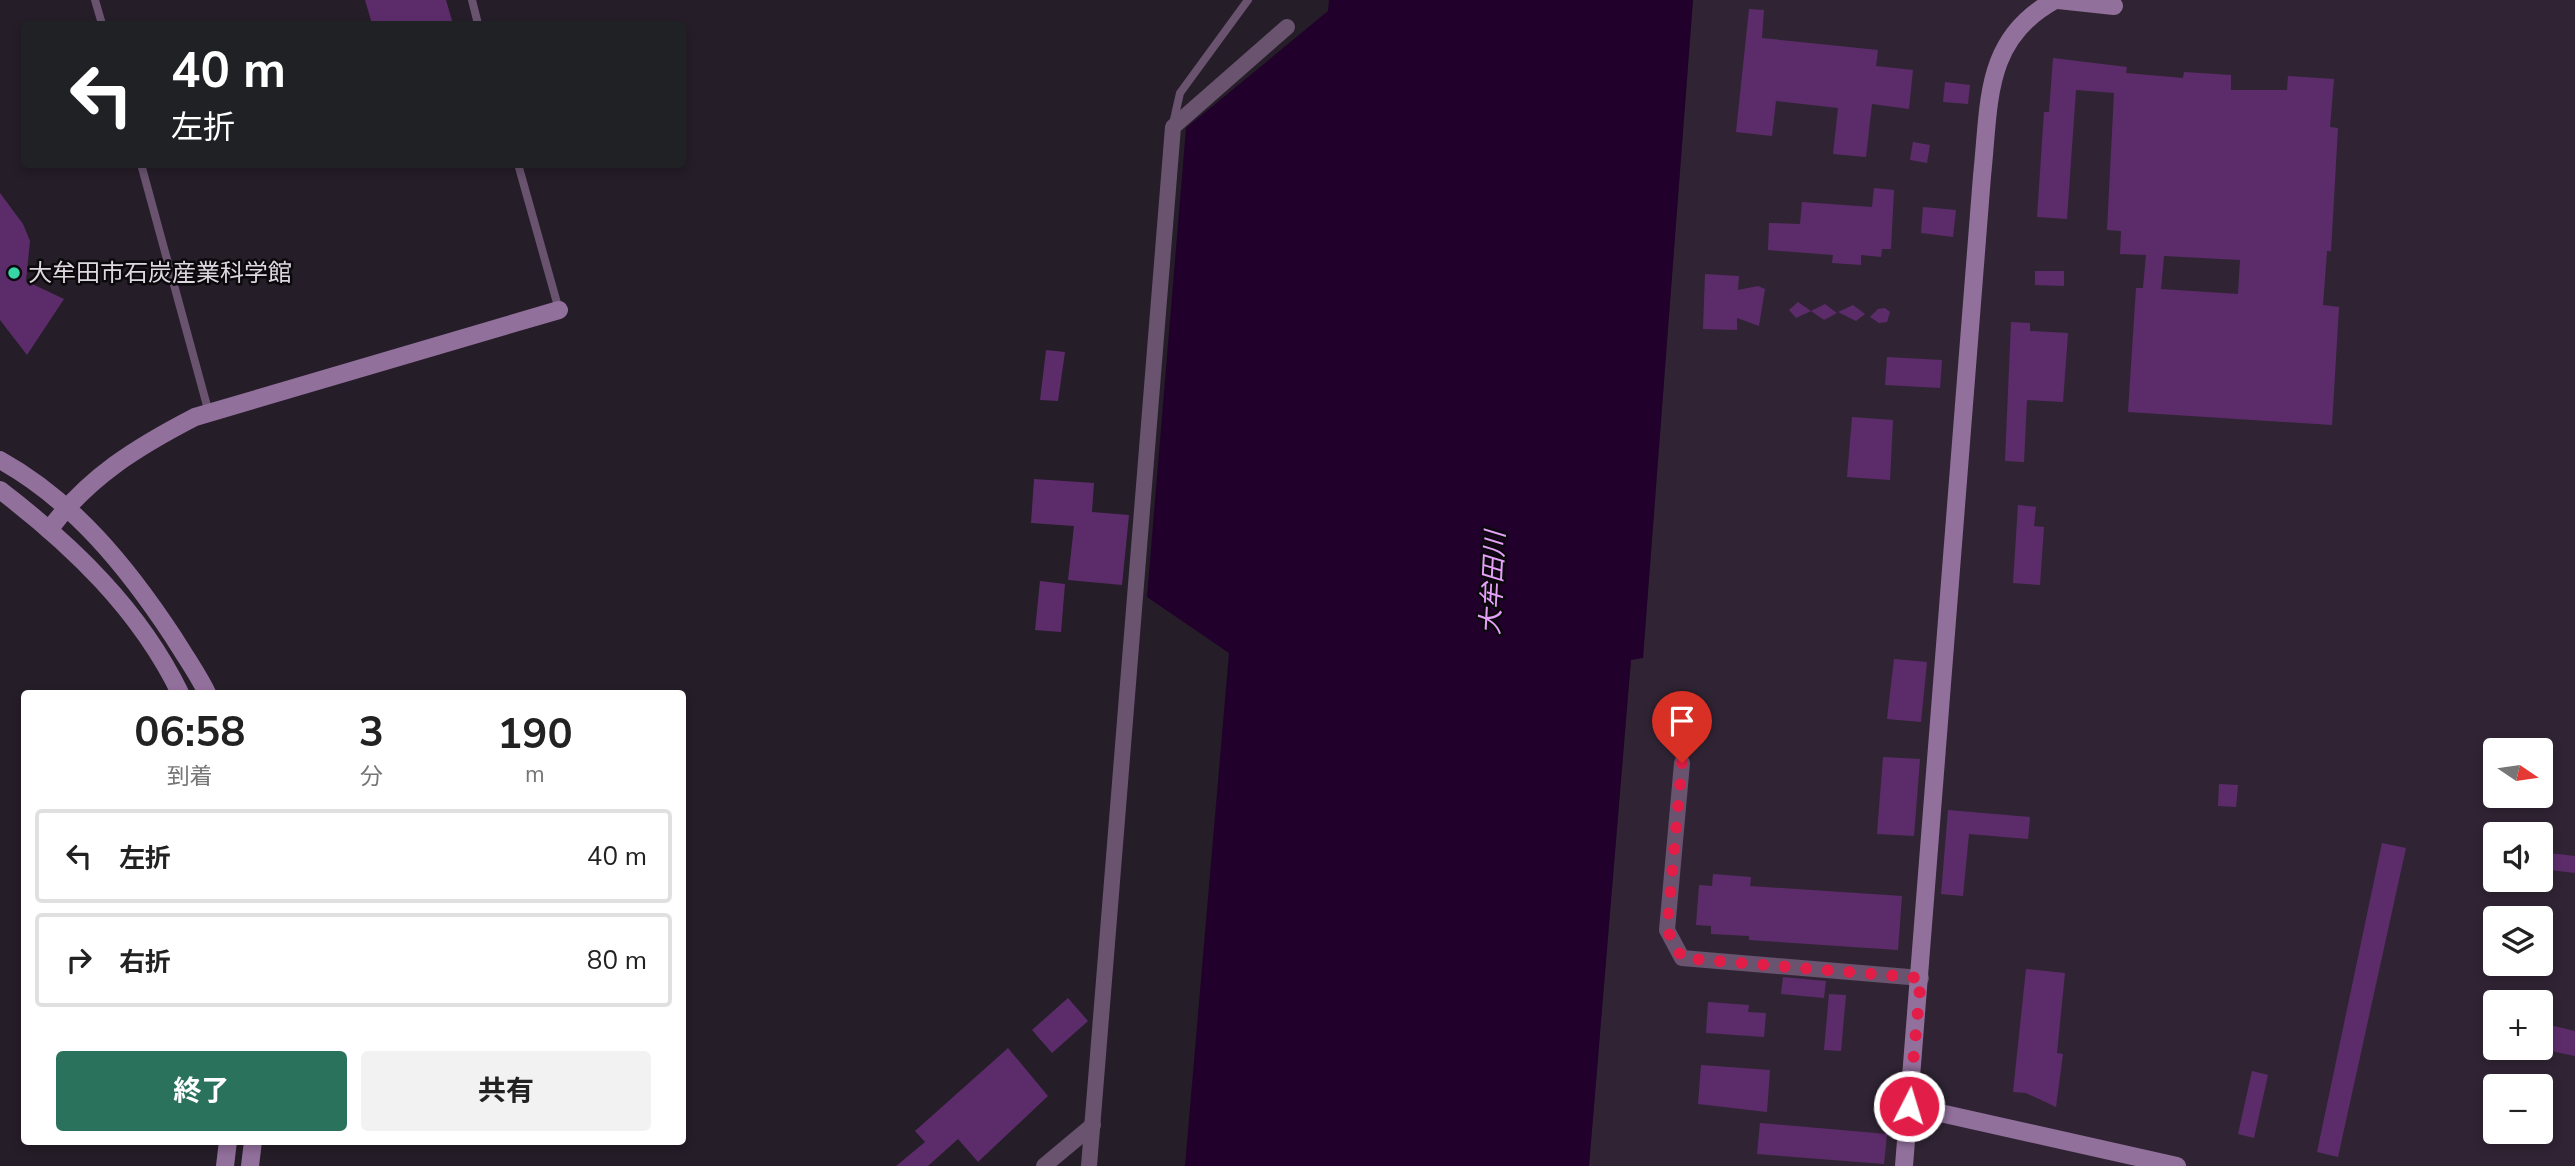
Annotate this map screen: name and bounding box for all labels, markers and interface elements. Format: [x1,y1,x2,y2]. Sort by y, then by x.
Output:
text: 40 m [171,37,286,104]
icon: left [56,49,147,140]
text: 左折 [171,106,235,149]
place label: 大牟田市石炭産業科学館 [28,257,292,289]
marker: 大牟田市石炭産業科学館 [6,265,22,281]
water label: 大牟田川 [1473,527,1513,636]
pin [1652,691,1712,763]
icon: arrive [1663,702,1701,740]
text: 06:58 [134,704,245,761]
text: 3 [359,704,384,761]
text: 190 [497,706,573,763]
north arrow [2483,738,2553,808]
map controls [2483,738,2553,1144]
text: m [525,759,545,790]
text: 到着 [167,761,213,792]
text: 分 [360,761,383,792]
button: sound [2483,822,2553,892]
icon: left [60,837,98,875]
text: 40 m [587,839,647,874]
text: 左折 [119,841,171,876]
button: layers [2483,906,2553,976]
icon: right [60,941,98,979]
text: 80 m [587,943,647,978]
text: 右折 [119,945,171,980]
button: + [2483,990,2553,1060]
button: 終了 [56,1051,347,1131]
button: 共有 [361,1051,651,1131]
position arrow [1872,1069,1946,1143]
button: − [2483,1074,2553,1144]

